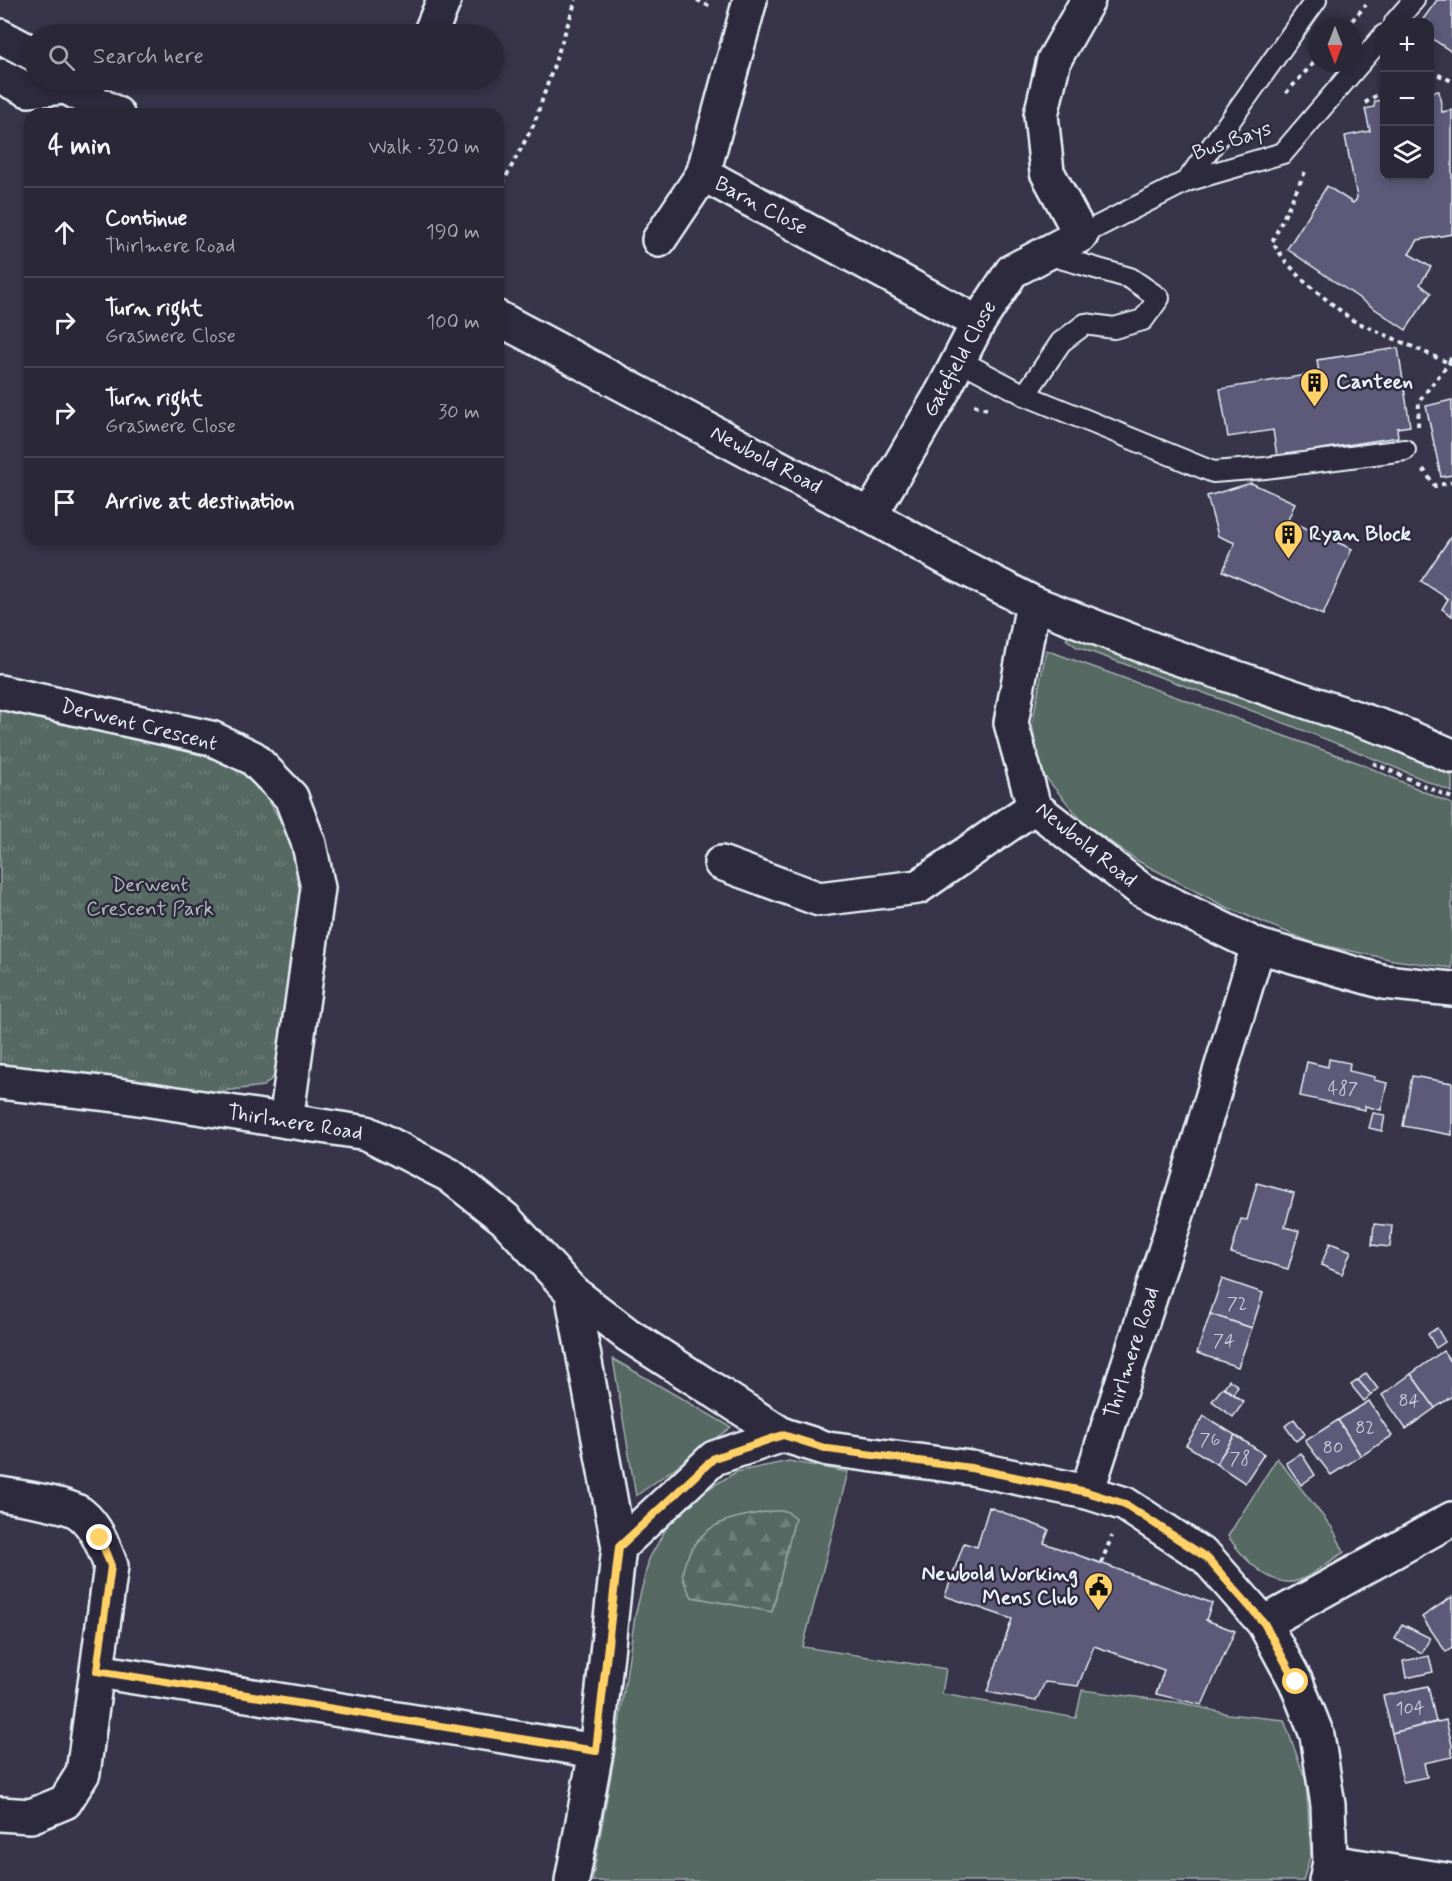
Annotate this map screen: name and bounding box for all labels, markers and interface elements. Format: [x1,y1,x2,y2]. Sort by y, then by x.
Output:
north arrow [1308,18,1362,72]
map controls [1380,18,1434,180]
button: + [1380,18,1434,72]
search box [24,24,504,90]
icon: search [45,41,78,74]
text: Search here [93,43,204,71]
button: − [1380,72,1434,126]
street label: Bus Bays [1189,114,1275,168]
button: layers [1380,126,1434,180]
text: 4 min [48,130,111,164]
text: Walk · 320 m [368,134,480,161]
street label: Barn Close [710,170,812,242]
text: Continue [105,205,187,233]
icon: ahead [48,216,81,249]
text: 190 m [426,219,480,246]
text: Thirlmere Road [105,233,235,260]
text: Turn right [105,295,203,323]
street label: Gatefield Close [916,296,1004,422]
icon: right [48,306,81,339]
text: 100 m [426,309,480,336]
text: Grasmere Close [105,323,236,350]
building icon: Canteen [1299,366,1331,408]
place label: Canteen [1336,368,1413,396]
text: Turn right [105,385,203,413]
icon: right [48,396,81,429]
text: 30 m [438,399,480,426]
text: Grasmere Close [105,413,236,440]
street label: Newbold Road [706,419,826,501]
icon: arrive [48,486,81,519]
text: Arrive at destination [105,488,295,516]
building icon: Ryan Block [1272,518,1304,560]
place label: Ryan Block [1309,520,1412,548]
street label: Derwent Crescent [58,692,220,758]
street label: Newbold Road [1030,796,1142,894]
park label: Derwent Crescent Park [86,871,214,923]
house number: 487 [1328,1077,1358,1101]
street label: Thirlmere Road [225,1098,365,1148]
street label: Thirlmere Road [1098,1284,1166,1422]
house number: 72 [1227,1292,1247,1316]
house number: 74 [1213,1329,1235,1353]
house number: 84 [1398,1389,1420,1413]
house number: 82 [1355,1416,1375,1440]
house number: 76 [1200,1428,1220,1452]
house number: 80 [1323,1436,1343,1460]
house number: 78 [1230,1447,1250,1471]
route end [86,1524,112,1550]
place label: Newbold Working Mens Club [922,1560,1078,1612]
public building icon: Newbold Working Mens Club [1083,1570,1115,1612]
route start [1282,1668,1308,1694]
house number: 104 [1396,1697,1425,1721]

